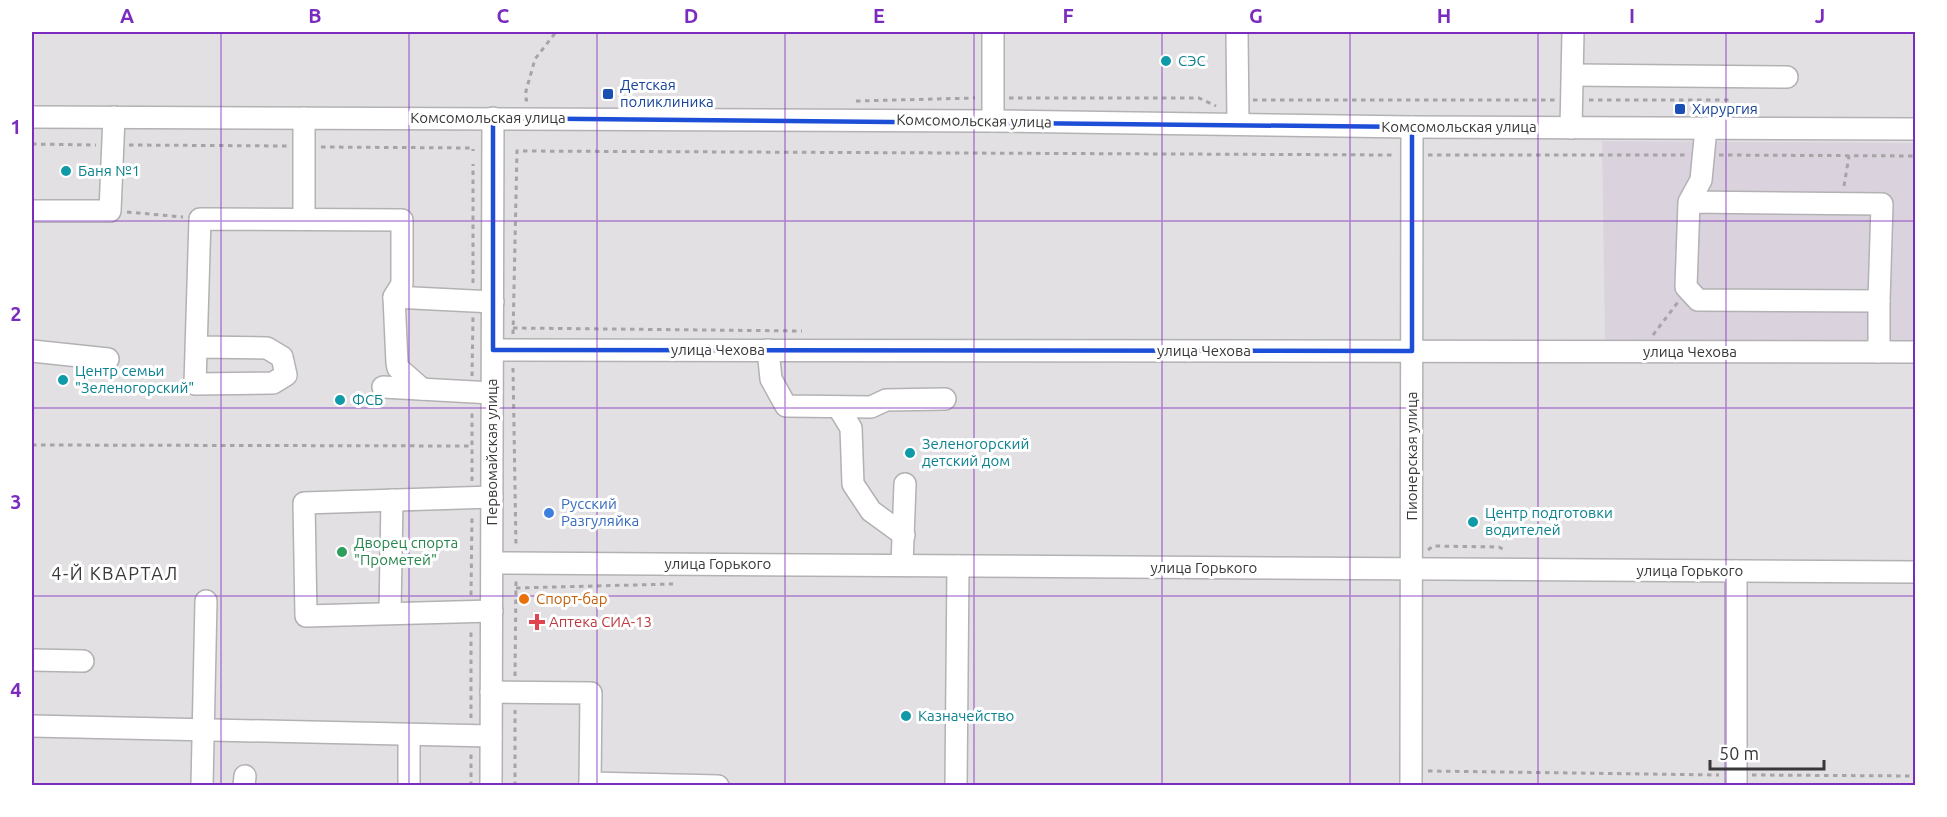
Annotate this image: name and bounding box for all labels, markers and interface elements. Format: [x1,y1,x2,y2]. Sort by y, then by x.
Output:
text: A [120,4,134,27]
text: B [308,4,322,27]
text: C [497,4,510,27]
text: D [684,4,698,27]
text: E [873,4,885,27]
text: F [1062,4,1074,27]
text: G [1249,4,1263,27]
text: H [1437,4,1451,27]
text: I [1629,4,1635,27]
text: J [1815,4,1825,27]
place label: СЭС [1178,52,1206,69]
marker: СЭС [1159,54,1173,68]
place label: Детская поликлиника [620,76,714,110]
marker: Детская поликлиника [601,87,615,101]
place label: Хирургия [1692,100,1758,117]
marker: Хирургия [1673,102,1687,116]
street label: Комсомольская улица [410,109,566,126]
street label: Комсомольская улица [896,111,1052,130]
text: 1 [10,115,22,138]
street label: Комсомольская улица [1381,118,1537,135]
place label: Баня №1 [78,162,140,179]
marker: Баня №1 [59,164,73,178]
text: 2 [10,302,22,325]
street label: улица Чехова [671,341,765,358]
street label: улица Чехова [1157,342,1251,359]
street label: улица Чехова [1643,343,1737,360]
place label: Центр семьи "Зеленогорский" [75,362,194,396]
marker: Центр семьи "Зеленогорский" [56,373,70,387]
street label: Первомайская улица [483,379,500,525]
place label: ФСБ [352,391,383,408]
street label: Пионерская улица [1403,392,1420,520]
marker: ФСБ [333,393,347,407]
place label: Зеленогорский детский дом [922,435,1029,469]
marker: Зеленогорский детский дом [903,446,917,460]
text: 3 [10,490,22,513]
place label: Русский Разгуляйка [561,495,639,529]
place label: Центр подготовки водителей [1485,504,1613,538]
marker: Русский Разгуляйка [542,506,556,520]
marker: Центр подготовки водителей [1466,515,1480,529]
place label: Дворец спорта "Прометей" [354,534,458,568]
marker: Дворец спорта "Прометей" [335,545,349,559]
street label: улица Горького [665,555,771,572]
street label: улица Горького [1151,559,1257,576]
street label: улица Горького [1637,562,1743,579]
district label: 4-Й КВАРТАЛ [51,563,179,583]
place label: Спорт-бар [536,590,607,607]
marker: Спорт-бар [517,592,531,606]
place label: Аптека СИА-13 [549,613,652,630]
marker: Аптека СИА-13 [530,615,544,629]
text: 4 [10,678,22,701]
place label: Казначейство [918,707,1014,724]
marker: Казначейство [899,709,913,723]
scale bar [1710,733,1824,771]
text: 50 m [1719,743,1759,763]

